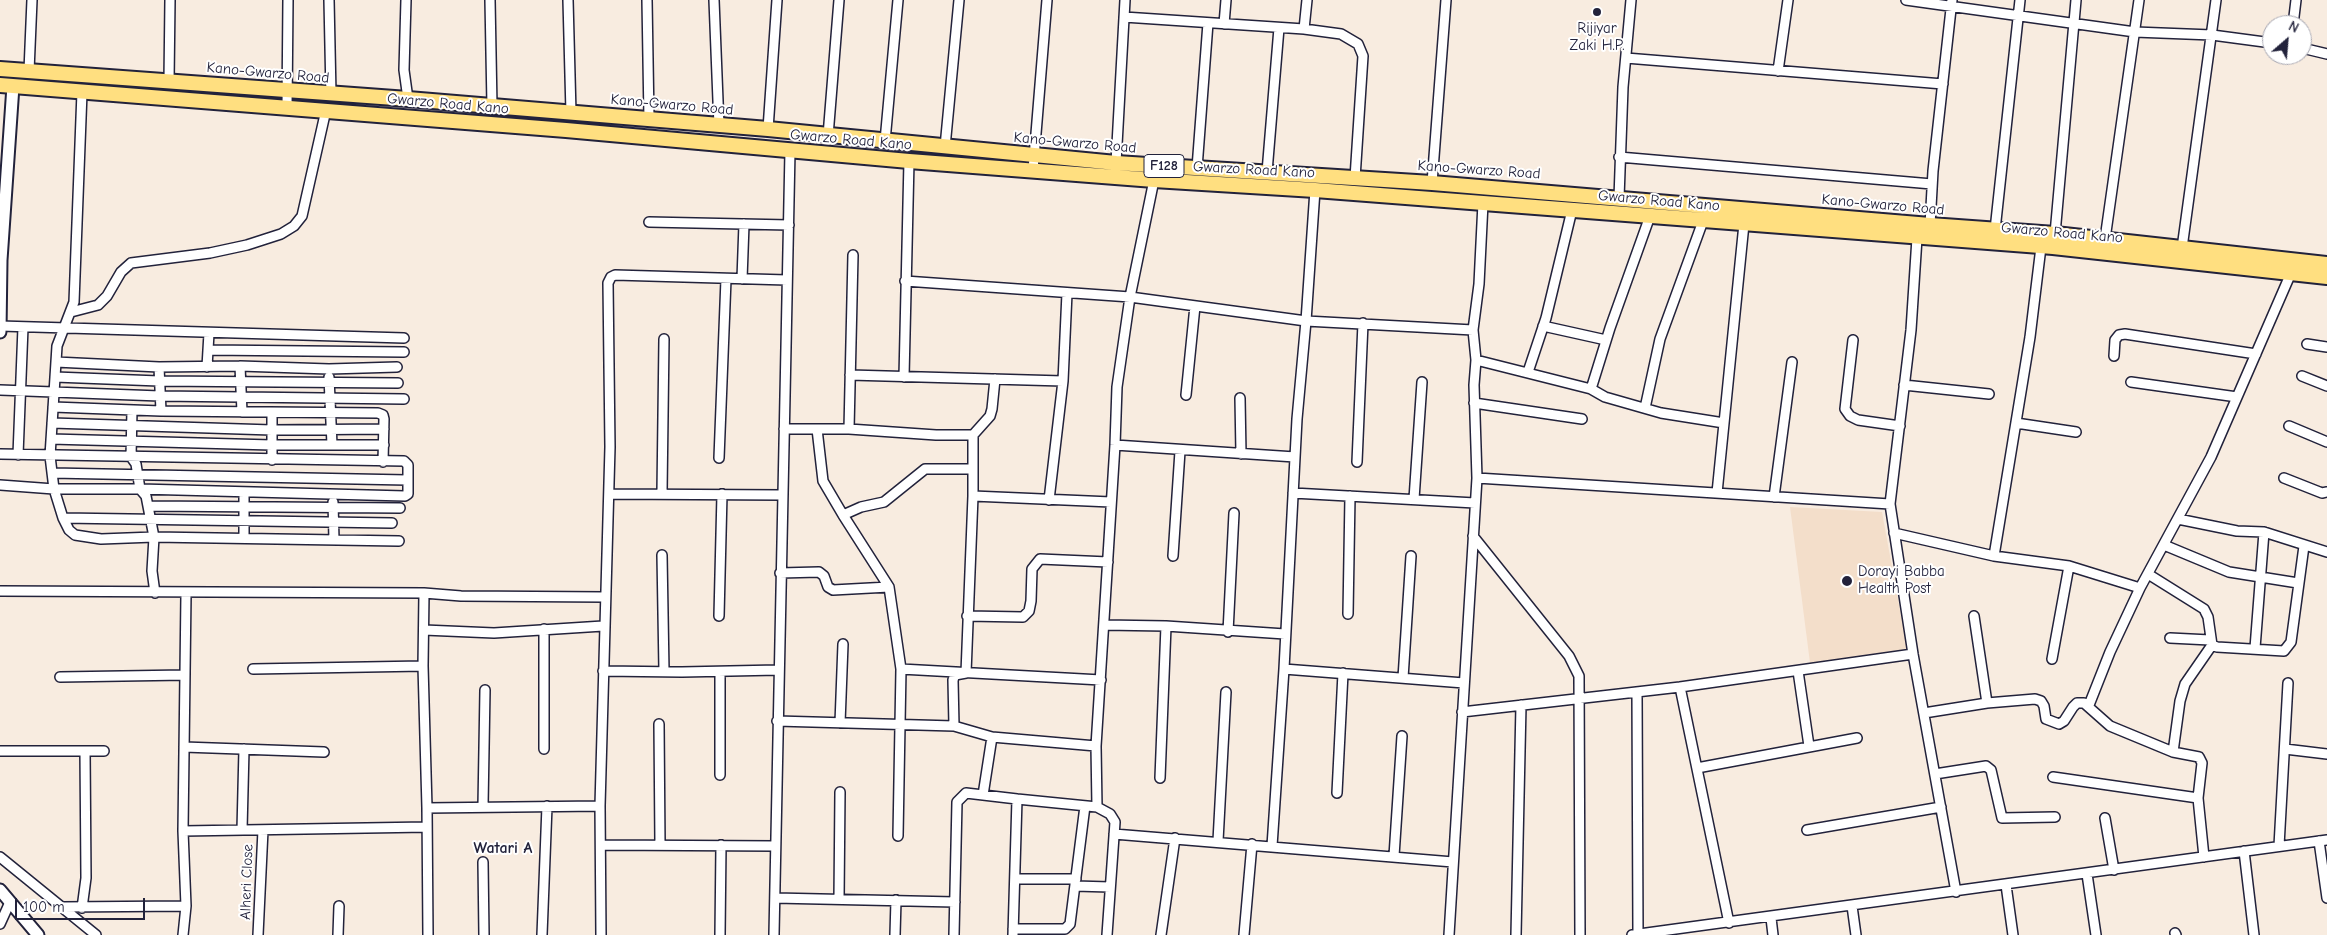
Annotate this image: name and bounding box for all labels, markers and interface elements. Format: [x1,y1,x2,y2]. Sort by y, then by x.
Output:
marker: Rijiyar Zaki H.P. [1591,6,1603,18]
north arrow [2262,15,2312,65]
text: N [2286,17,2302,37]
place label: Rijiyar Zaki H.P. [1569,20,1625,55]
street label: Kano-Gwarzo Road [206,59,330,87]
street label: Gwarzo Road Kano [386,90,510,118]
street label: Kano-Gwarzo Road [610,91,734,119]
street label: Gwarzo Road Kano [789,126,913,154]
street label: Kano-Gwarzo Road [1013,129,1137,157]
road number: F128 [1144,154,1184,178]
street label: Kano-Gwarzo Road [1417,157,1541,183]
street label: Gwarzo Road Kano [1193,158,1315,182]
street label: Gwarzo Road Kano [1597,187,1721,215]
street label: Kano-Gwarzo Road [1821,191,1945,219]
street label: Gwarzo Road Kano [2000,219,2124,247]
place label: Dorayi Babba Health Post [1858,563,1945,598]
marker: Dorayi Babba Health Post [1840,574,1854,588]
district label: Watari A [474,838,532,858]
street label: Alheri Close [237,844,257,920]
scale bar [18,888,148,920]
text: 100 m [23,898,65,916]

